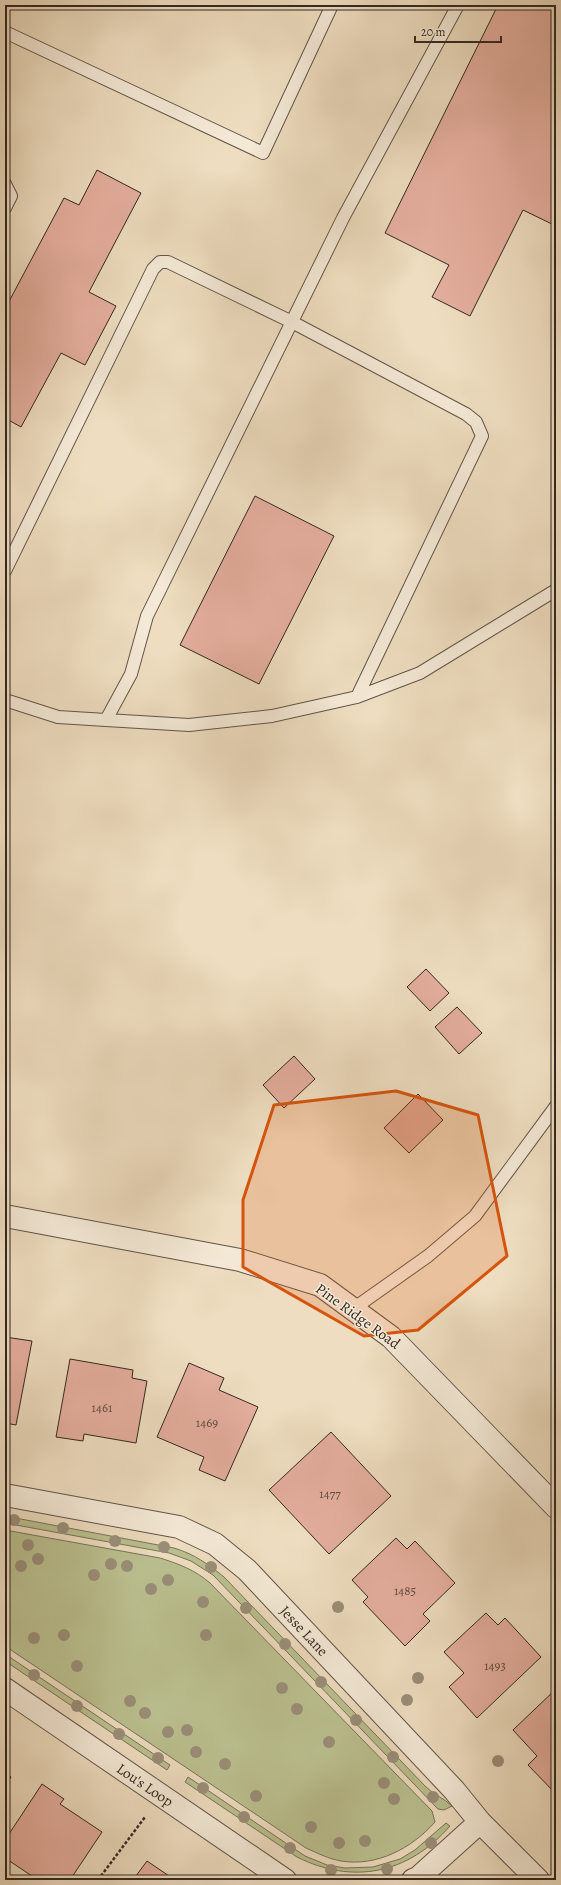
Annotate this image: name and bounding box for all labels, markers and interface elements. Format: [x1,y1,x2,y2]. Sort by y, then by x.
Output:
scale bar [415,18,501,44]
text: 20 m [421,24,445,40]
street label: Pine Ridge Road [312,1279,405,1354]
house number: 1461 [92,1399,113,1416]
house number: 1469 [196,1414,218,1431]
house number: 1477 [319,1485,341,1502]
house number: 1485 [394,1582,416,1599]
street label: Jesse Lane [275,1601,333,1661]
house number: 1493 [484,1657,506,1674]
street label: Lou's Loop [113,1759,177,1811]

